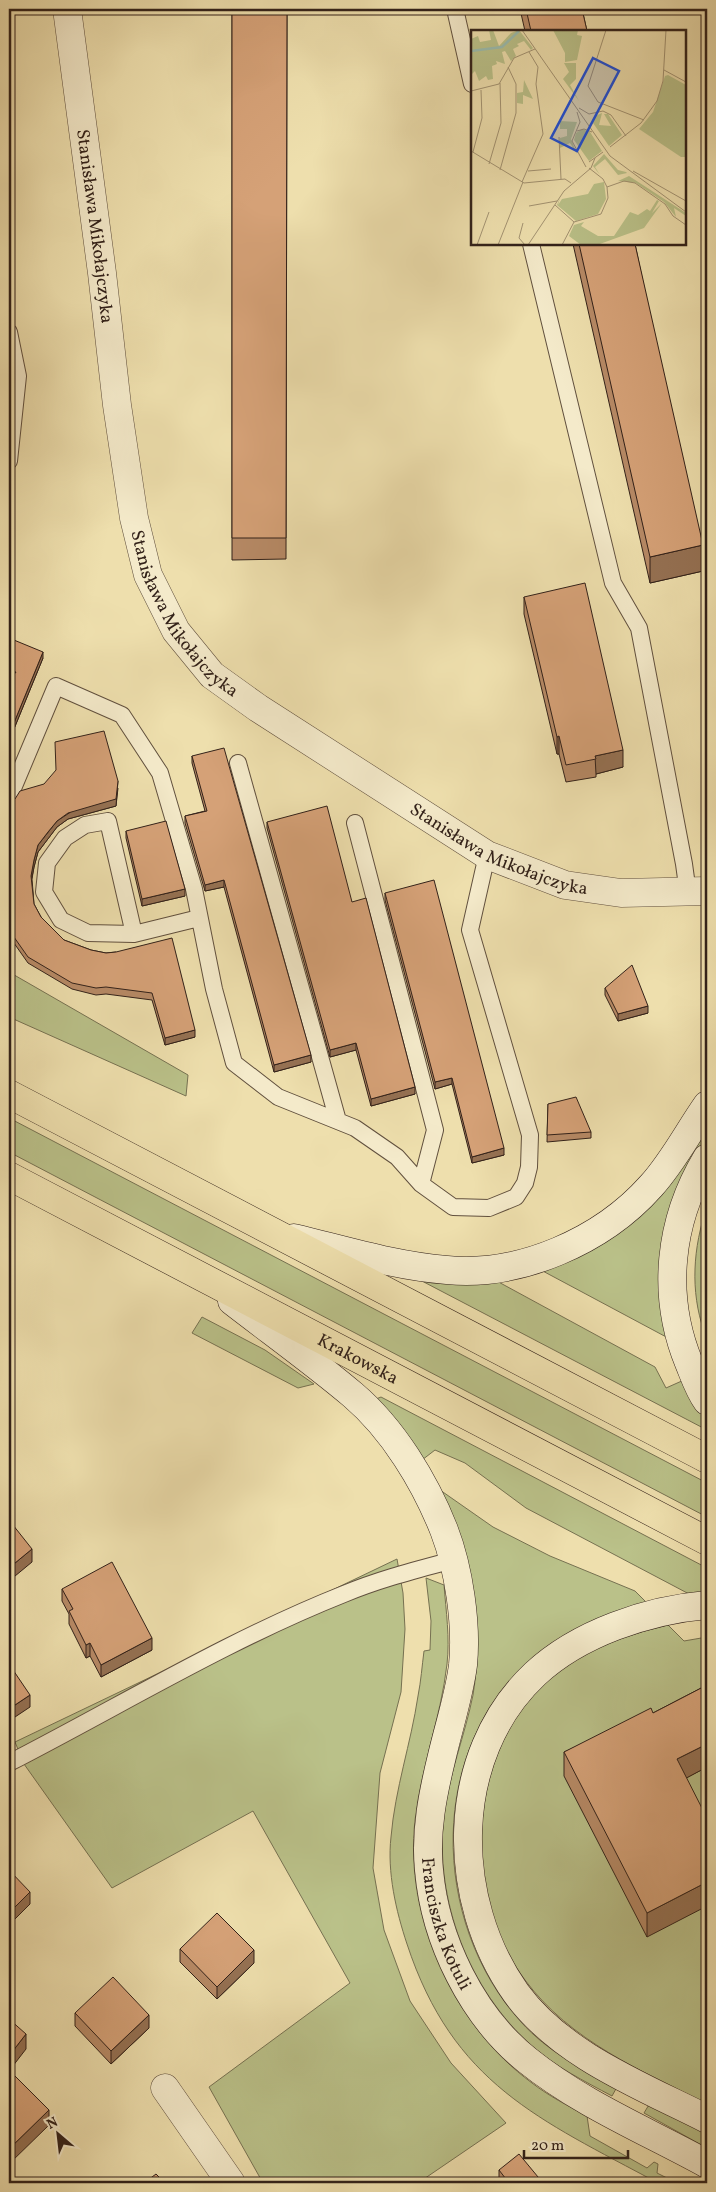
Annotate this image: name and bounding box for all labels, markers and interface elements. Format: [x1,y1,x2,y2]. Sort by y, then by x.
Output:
inset map [471,30,686,245]
street label: Stanisława Mikołajczyka [69,128,119,325]
street label: Stanisława Mikołajczyka [123,528,243,704]
street label: Stanisława Mikołajczyka [404,798,589,902]
street label: Krakowska [313,1328,402,1391]
street label: Franciszka Kotuli [414,1857,477,1995]
north arrow [32,2110,82,2160]
text: N [44,2113,62,2135]
scale bar [524,2127,627,2159]
text: 20 m [531,2136,564,2157]

